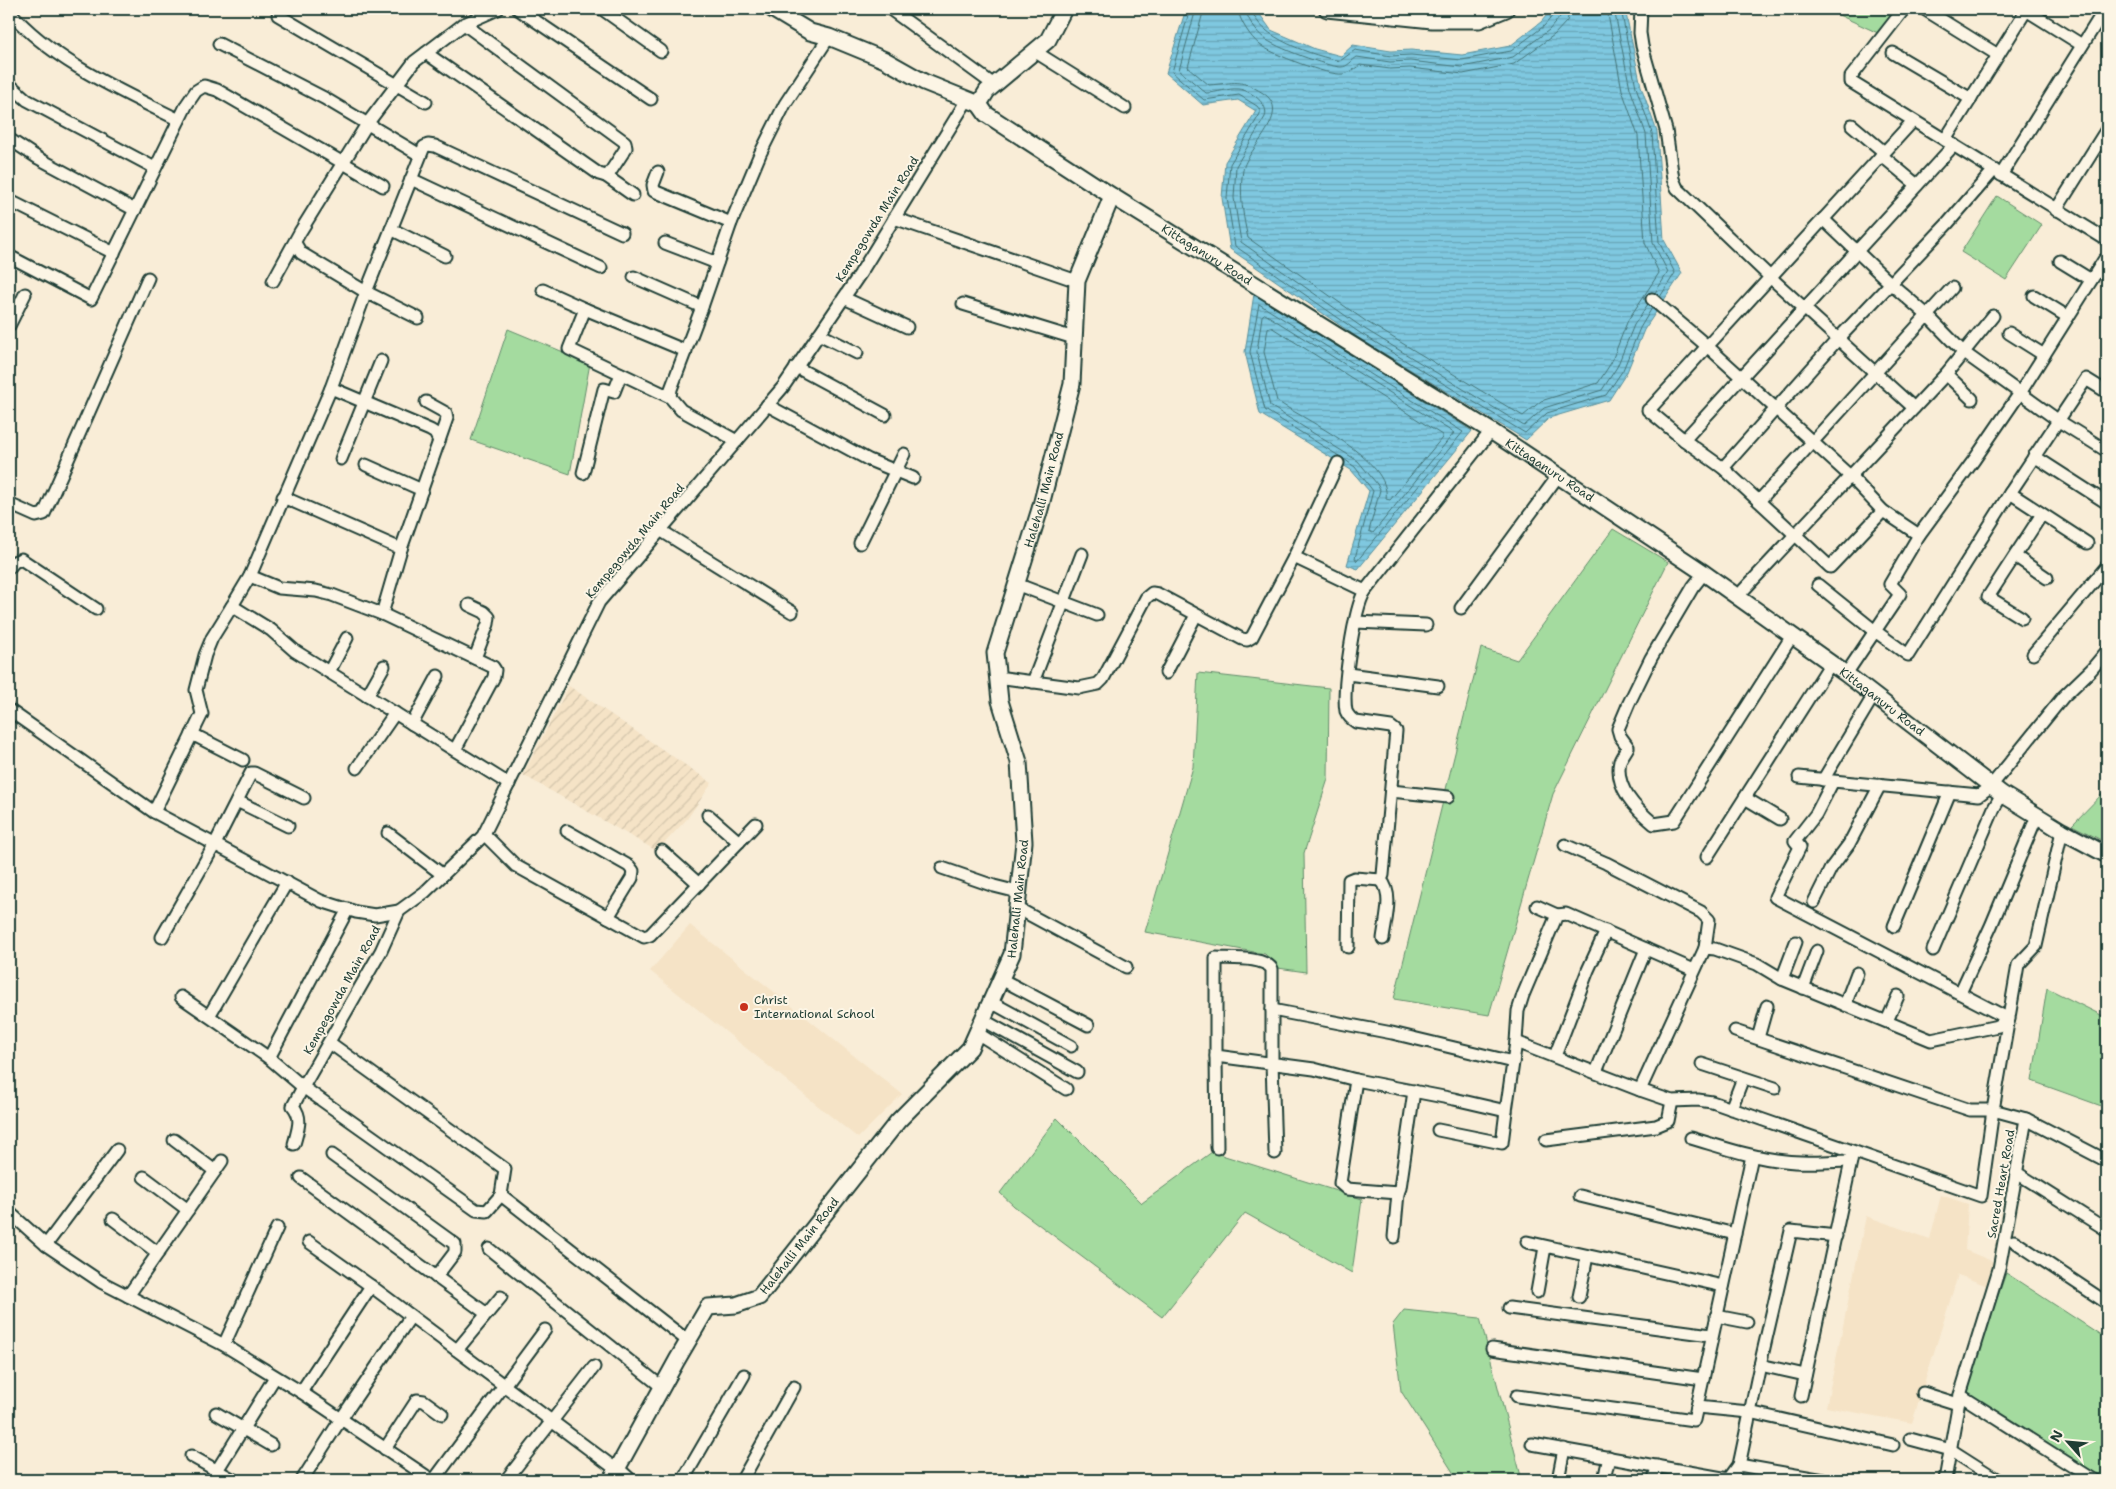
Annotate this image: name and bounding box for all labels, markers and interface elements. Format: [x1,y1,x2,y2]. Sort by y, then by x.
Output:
street label: Kempegowda Main Road [832,153,923,285]
street label: Kittaganuru Road [1159,221,1255,289]
street label: Halehalli Main Road [1020,430,1068,550]
street label: Kittaganuru Road [1502,435,1598,506]
street label: Kempegowda Main Road [582,480,688,602]
street label: Kittaganuru Road [1836,664,1928,740]
street label: Halehalli Main Road [1004,838,1032,959]
street label: Kempegowda Main Road [300,922,384,1057]
place label: Christ International School [754,992,875,1022]
marker: Christ International School [738,1001,750,1013]
street label: Sacred Heart Road [1984,1128,2019,1240]
street label: Halehalli Main Road [756,1194,843,1298]
north arrow [2044,1416,2094,1466]
text: N [2046,1427,2067,1445]

